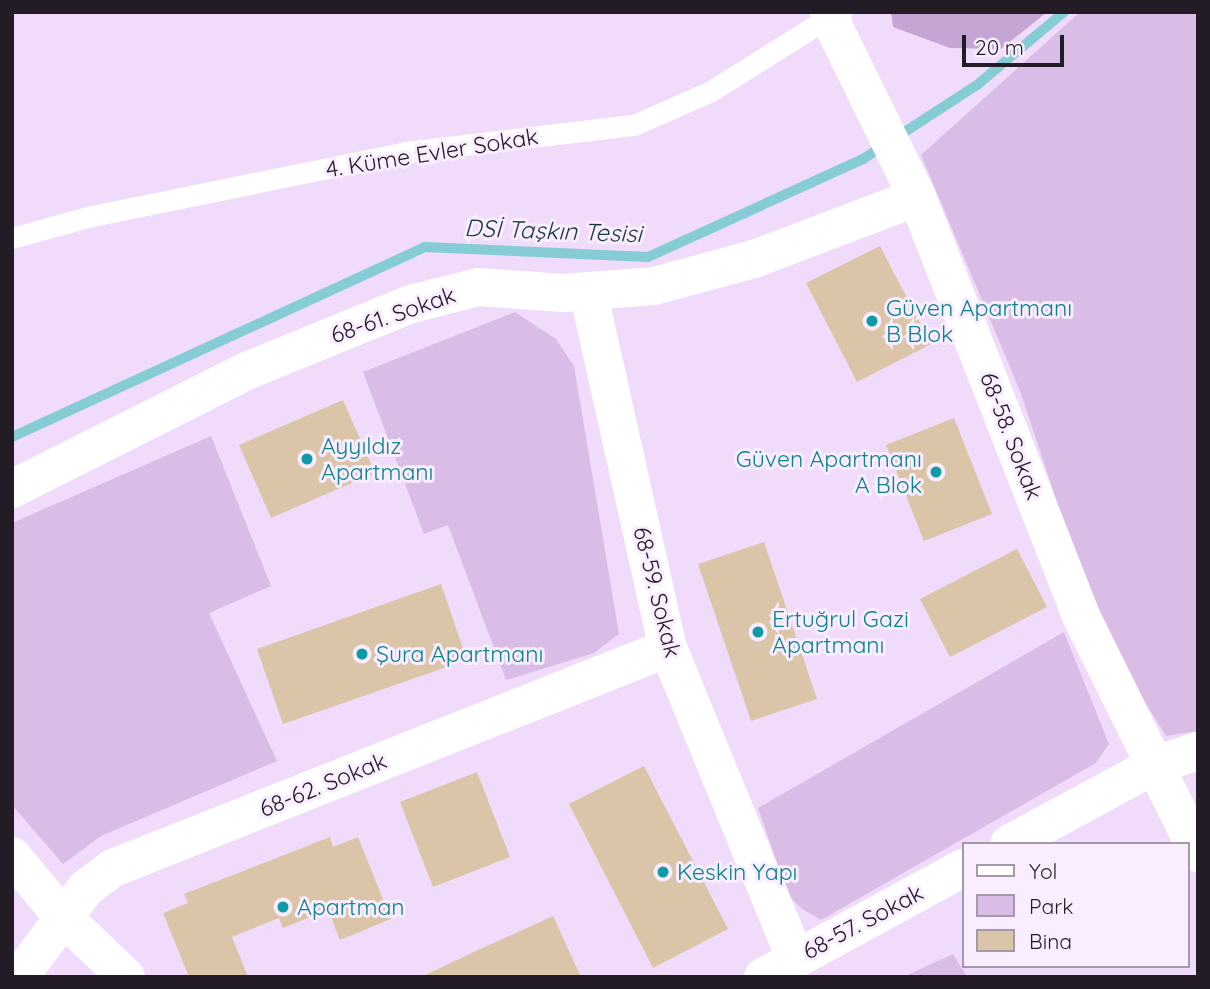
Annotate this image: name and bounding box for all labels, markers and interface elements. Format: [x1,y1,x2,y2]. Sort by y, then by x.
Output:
scale bar [965,21,1066,65]
text: 20 m [975,34,1024,60]
street label: 4. Küme Evler Sokak [324,123,540,183]
water label: DSİ Taşkın Tesisi [464,214,642,248]
street label: 68-61. Sokak [327,281,459,349]
place label: Güven Apartmanı B Blok [886,294,1072,348]
marker: Güven Apartmanı B Blok [864,313,880,329]
street label: 68-58. Sokak [974,368,1048,504]
place label: Ayyıldız Apartmanı [321,432,434,486]
place label: Güven Apartmanı A Blok [736,445,922,499]
marker: Ayyıldız Apartmanı [299,451,315,467]
marker: Güven Apartmanı A Blok [928,464,944,480]
street label: 68-59. Sokak [627,524,687,660]
place label: Ertuğrul Gazi Apartmanı [772,605,909,659]
marker: Ertuğrul Gazi Apartmanı [750,624,766,640]
place label: Şura Apartmanı [376,640,543,668]
marker: Şura Apartmanı [354,646,370,662]
street label: 68-62. Sokak [255,747,391,823]
legend [962,842,1189,968]
place label: Keskin Yapı [677,858,798,886]
text: Yol [1029,858,1057,884]
marker: Keskin Yapı [655,864,671,880]
street label: 68-57. Sokak [798,879,928,965]
place label: Apartman [297,893,405,921]
text: Park [1029,893,1073,919]
marker: Apartman [275,899,291,915]
text: Bina [1029,928,1072,954]

